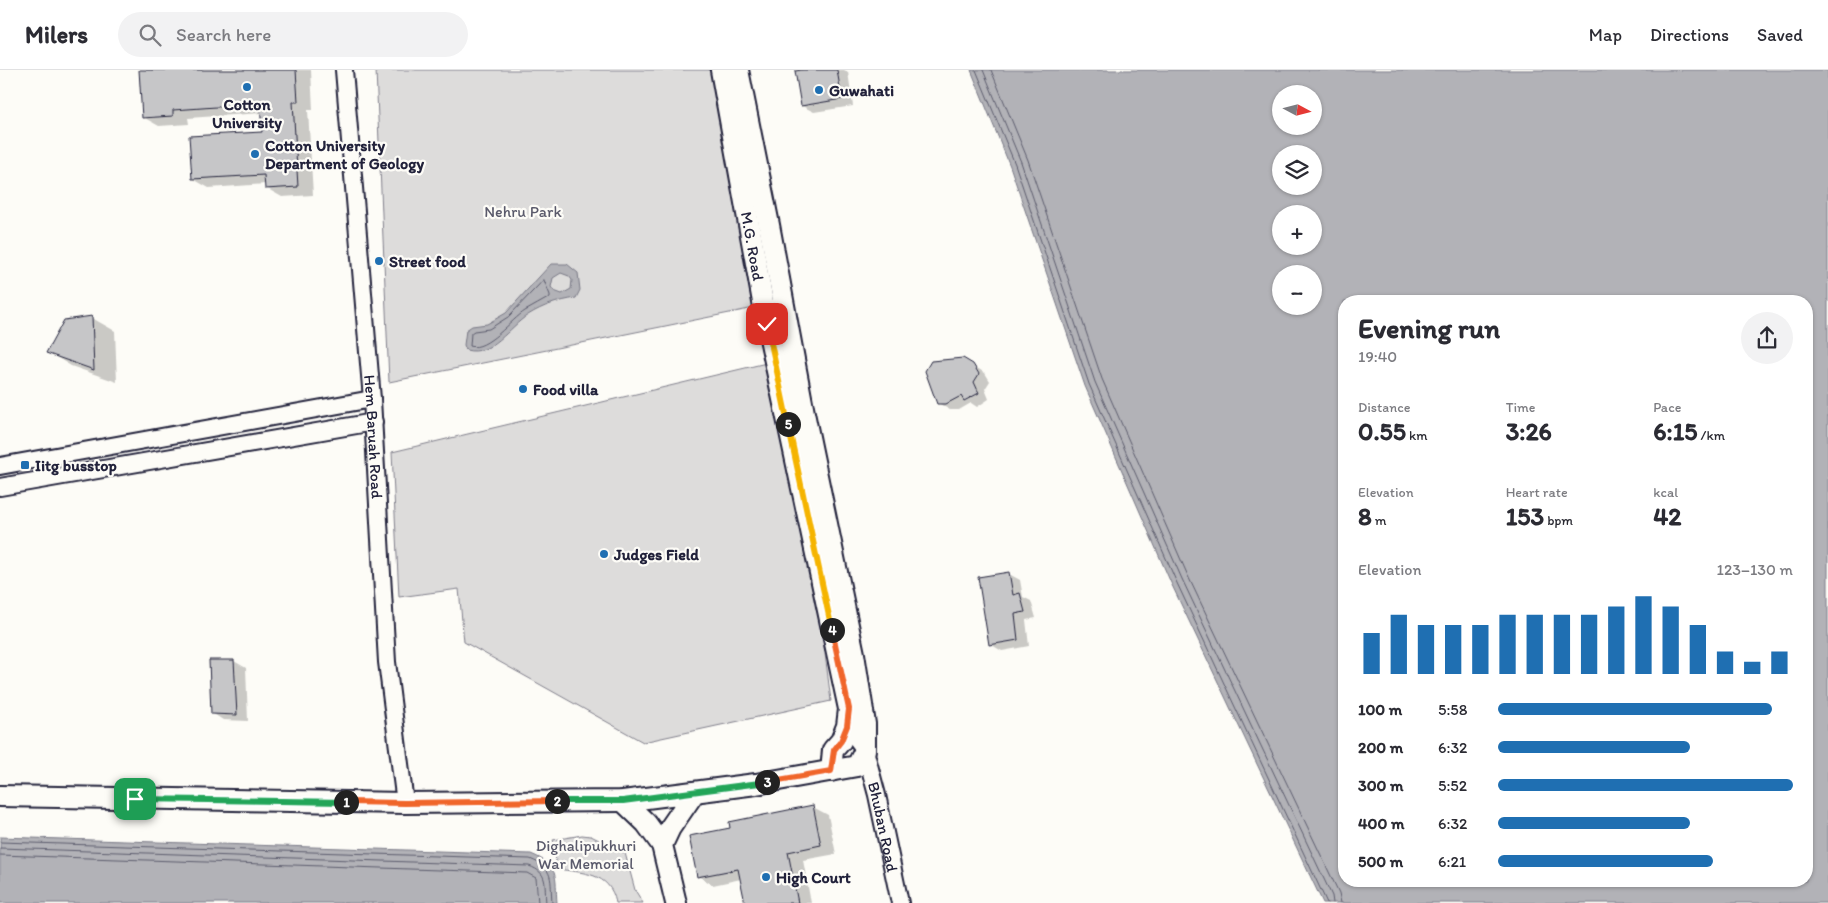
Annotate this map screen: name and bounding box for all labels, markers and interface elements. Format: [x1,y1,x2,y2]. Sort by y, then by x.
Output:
search box [118,12,468,57]
text: Milers [25,20,88,49]
icon: search [136,21,164,49]
text: Search here [176,23,271,46]
text: Map [1589,24,1622,46]
text: Directions [1650,24,1729,46]
text: Saved [1757,24,1803,46]
marker: Cotton University [241,81,253,93]
place label: Guwahati [829,81,894,100]
marker: Guwahati [813,84,825,96]
north arrow [1272,85,1322,135]
map controls [1272,85,1322,315]
place label: Cotton University [212,95,282,133]
place label: Cotton University Department of Geology [265,136,424,174]
button: layers [1272,145,1322,195]
marker: Cotton University Department of Geology [249,148,261,160]
park label: Nehru Park [484,202,562,221]
button: + [1272,205,1322,255]
street label: M.G. Road [737,210,769,282]
place label: Street food [389,252,466,271]
marker: Street food [373,255,385,267]
button: − [1272,265,1322,315]
pin [746,303,788,345]
icon: check [753,310,781,338]
text: Evening run [1358,311,1500,345]
button: share [1741,312,1793,364]
text: 19:40 [1358,347,1397,366]
street label: Hem Baruah Road [360,374,387,499]
place label: Food villa [533,380,599,399]
marker: Food villa [517,383,529,395]
text: Distance [1358,399,1410,416]
text: Time [1506,399,1536,416]
text: Pace [1653,399,1681,416]
pin: 5 [776,412,800,436]
text: 5 [785,416,792,433]
text: 0.55 [1358,416,1406,446]
text: 3:26 [1506,416,1552,446]
text: 6:15 [1653,416,1697,446]
text: km [1406,427,1427,444]
text: /km [1697,427,1725,444]
place label: Iitg busstop [35,456,117,476]
marker: Iitg busstop [19,459,31,471]
text: Elevation [1358,484,1414,501]
text: Heart rate [1506,484,1568,501]
text: kcal [1653,484,1678,501]
text: 8 [1358,501,1372,531]
text: 153 [1506,501,1544,531]
text: 42 [1653,501,1682,531]
text: m [1372,512,1387,529]
text: bpm [1544,512,1573,529]
place label: Judges Field [613,545,699,565]
marker: Judges Field [598,548,610,560]
text: Elevation [1358,560,1422,579]
text: 123–130 m [1716,560,1793,579]
pin: 4 [820,618,844,642]
text: 4 [828,622,837,639]
text: 100 m [1358,700,1402,719]
text: 5:58 [1438,700,1468,719]
text: 200 m [1358,738,1403,757]
text: 6:32 [1438,738,1468,757]
pin: 3 [754,770,780,794]
text: 3 [764,774,771,791]
text: 300 m [1358,776,1404,795]
text: 5:52 [1438,776,1467,795]
pin [114,778,156,820]
street label: Bhuban Road [864,780,903,874]
icon: arrive [121,785,149,813]
pin: 2 [544,788,570,814]
pin: 1 [334,790,358,814]
text: 2 [554,793,561,810]
text: 1 [343,794,350,811]
text: 400 m [1358,814,1404,833]
text: 6:32 [1438,814,1468,833]
park label: Dighalipukhuri War Memorial [536,836,636,873]
text: 500 m [1358,852,1403,871]
text: 6:21 [1438,852,1466,871]
place label: High Court [776,868,851,888]
marker: High Court [760,871,772,883]

